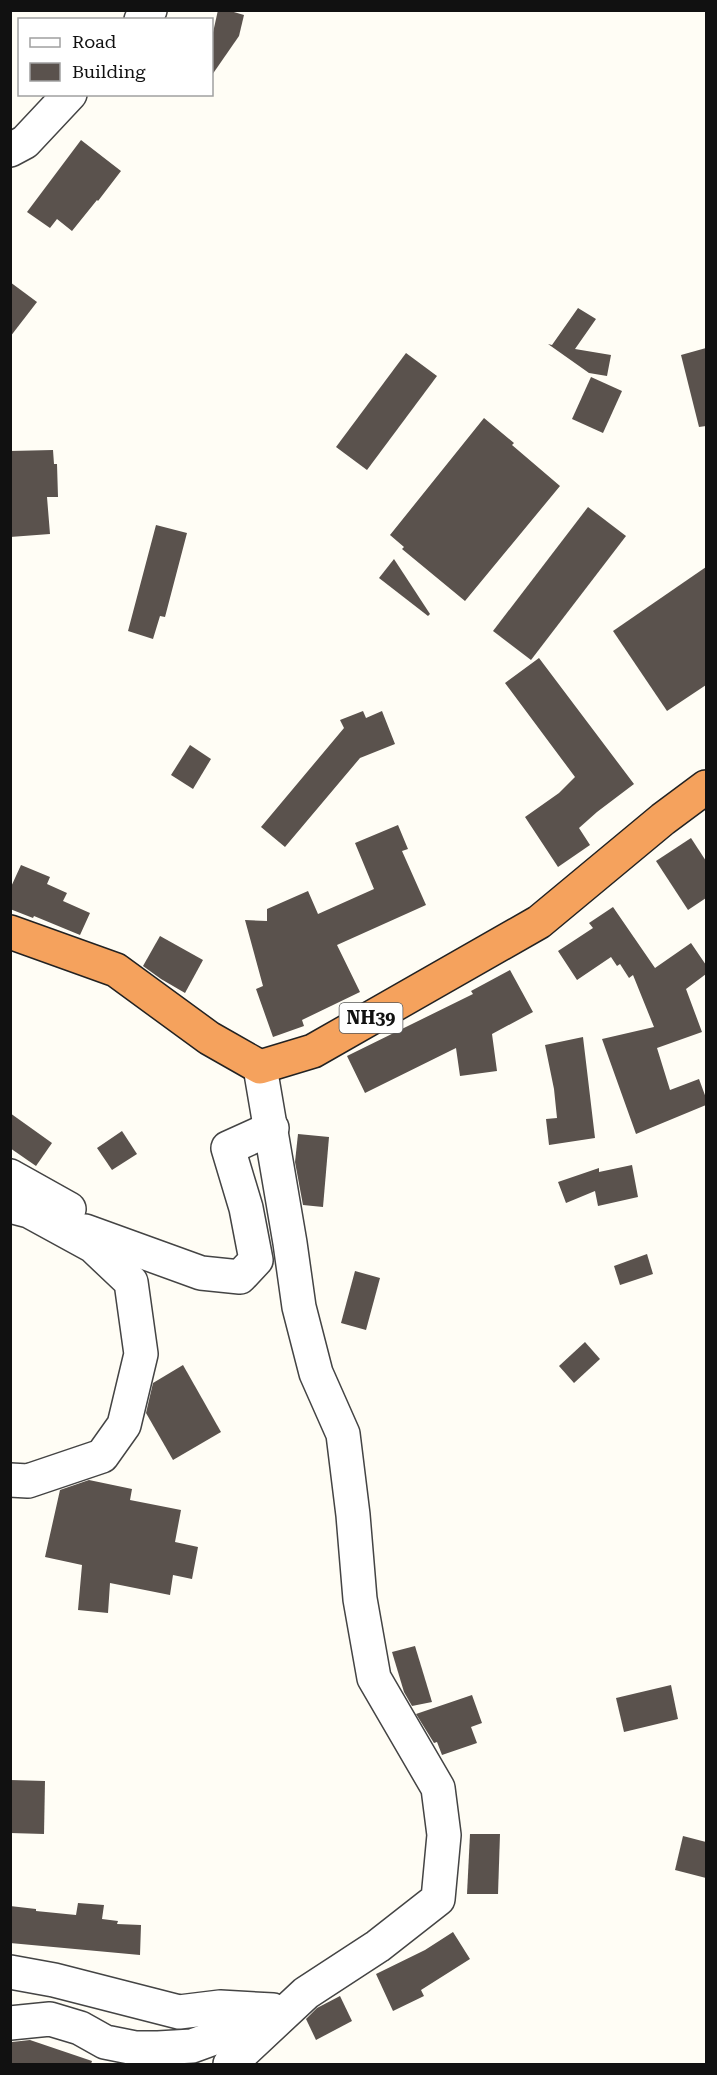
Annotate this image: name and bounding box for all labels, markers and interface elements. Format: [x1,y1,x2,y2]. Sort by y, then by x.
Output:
legend [18,18,213,96]
text: Road [72,31,117,52]
text: Building [72,61,146,82]
road number: NH39 [340,1003,403,1033]

